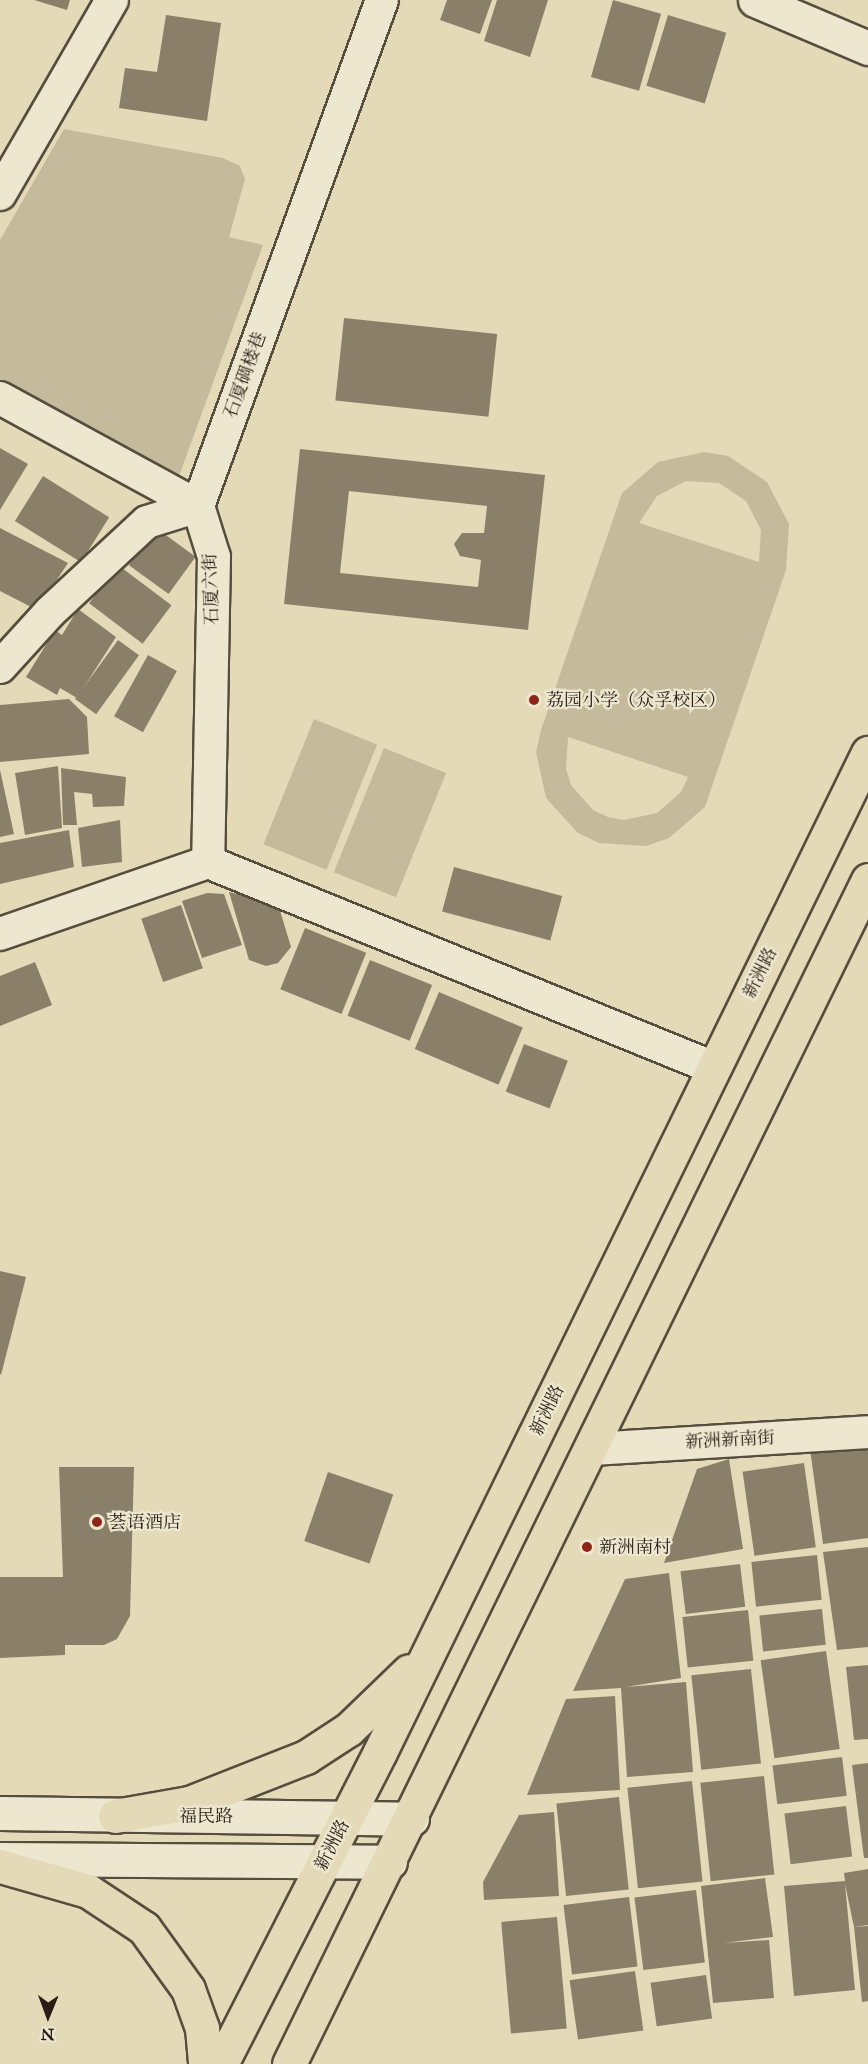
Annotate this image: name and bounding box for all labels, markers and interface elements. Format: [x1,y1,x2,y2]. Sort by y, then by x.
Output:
street label: 石厦碉楼巷 [219,329,271,421]
street label: 石厦六街 [199,553,223,625]
place label: 荔园小学（众孚校区） [546,689,726,711]
marker: 荔园小学（众孚校区） [527,693,541,707]
street label: 新洲路 [738,944,782,1002]
street label: 新洲路 [525,1381,569,1439]
street label: 新洲新南街 [684,1427,776,1453]
place label: 荟语酒店 [109,1511,181,1533]
marker: 荟语酒店 [90,1515,104,1529]
place label: 新洲南村 [599,1536,671,1558]
marker: 新洲南村 [580,1540,594,1554]
street label: 福民路 [179,1805,233,1827]
street label: 新洲路 [310,1816,354,1874]
north arrow [18,1986,78,2046]
text: N [41,2025,55,2044]

